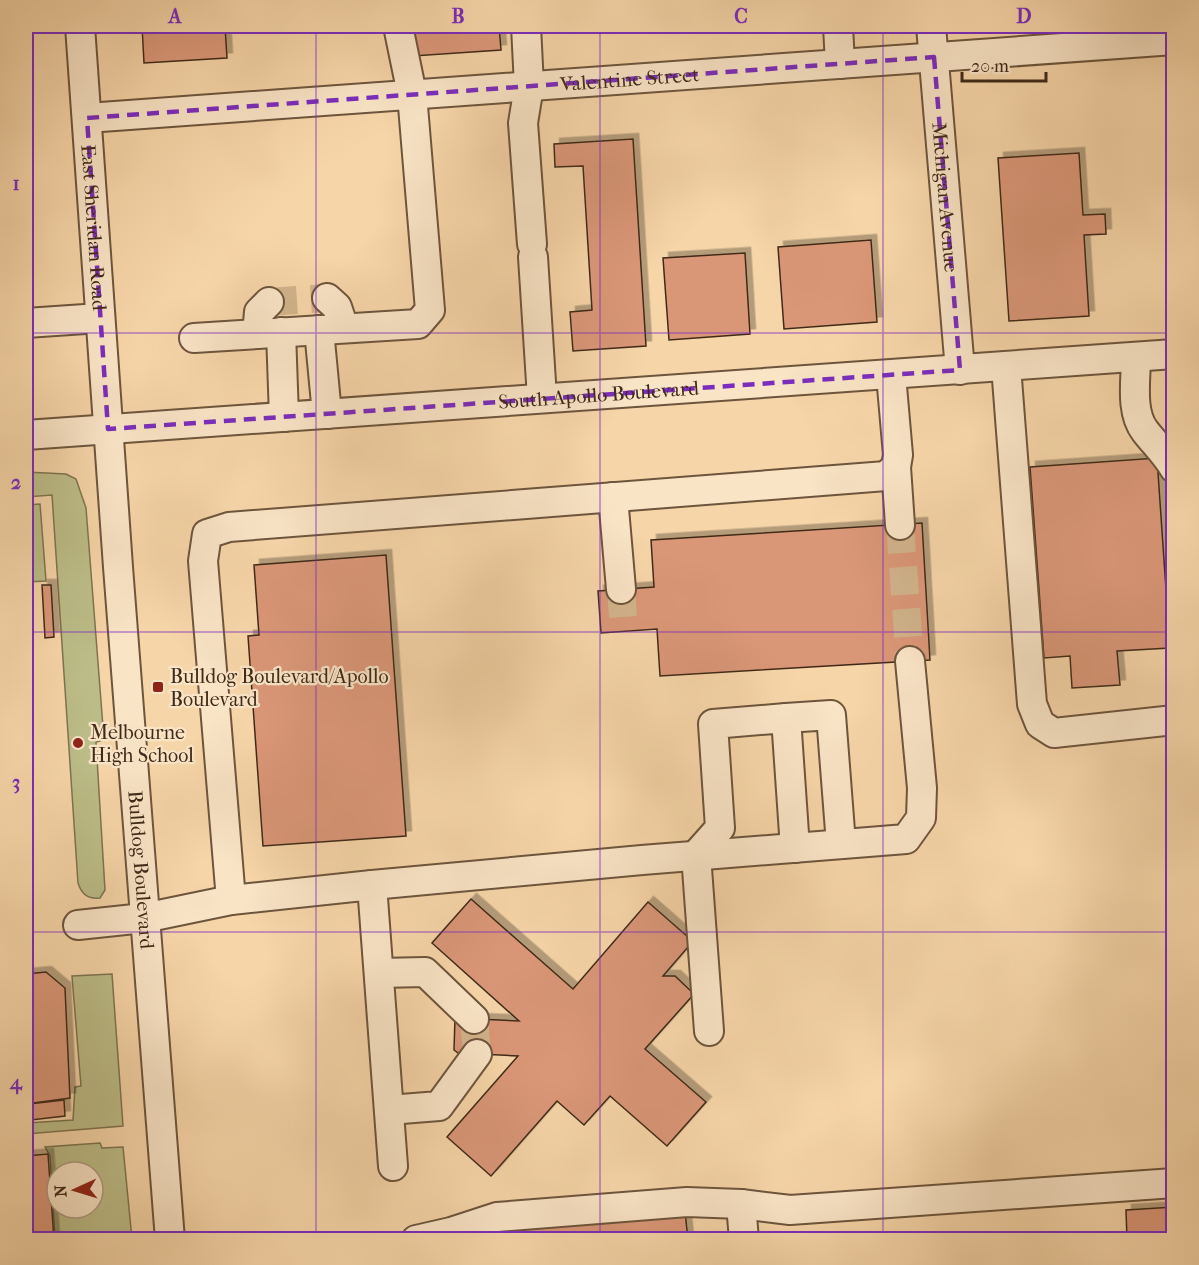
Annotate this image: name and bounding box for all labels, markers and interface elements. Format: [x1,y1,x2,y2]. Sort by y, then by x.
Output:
text: A [167,5,183,28]
text: B [451,5,465,28]
text: C [734,5,748,28]
text: D [1016,5,1032,28]
scale bar [962,45,1046,83]
text: 20 m [971,56,1009,77]
street label: Valentine Street [558,63,700,96]
street label: Michigan Avenue [928,122,963,273]
street label: East Sheridan Road [77,144,112,313]
text: 1 [12,172,20,195]
street label: South Apollo Boulevard [497,376,701,413]
text: 2 [11,471,21,494]
place label: Bulldog Boulevard/Apollo Boulevard [170,665,389,711]
marker: Bulldog Boulevard/Apollo Boulevard [151,680,165,694]
place label: Melbourne High School [90,721,194,767]
marker: Melbourne High School [71,736,85,750]
text: 3 [12,771,20,794]
street label: Bulldog Boulevard [124,790,159,951]
text: 4 [9,1071,23,1095]
north arrow [45,1160,105,1220]
text: N [51,1183,70,1198]

